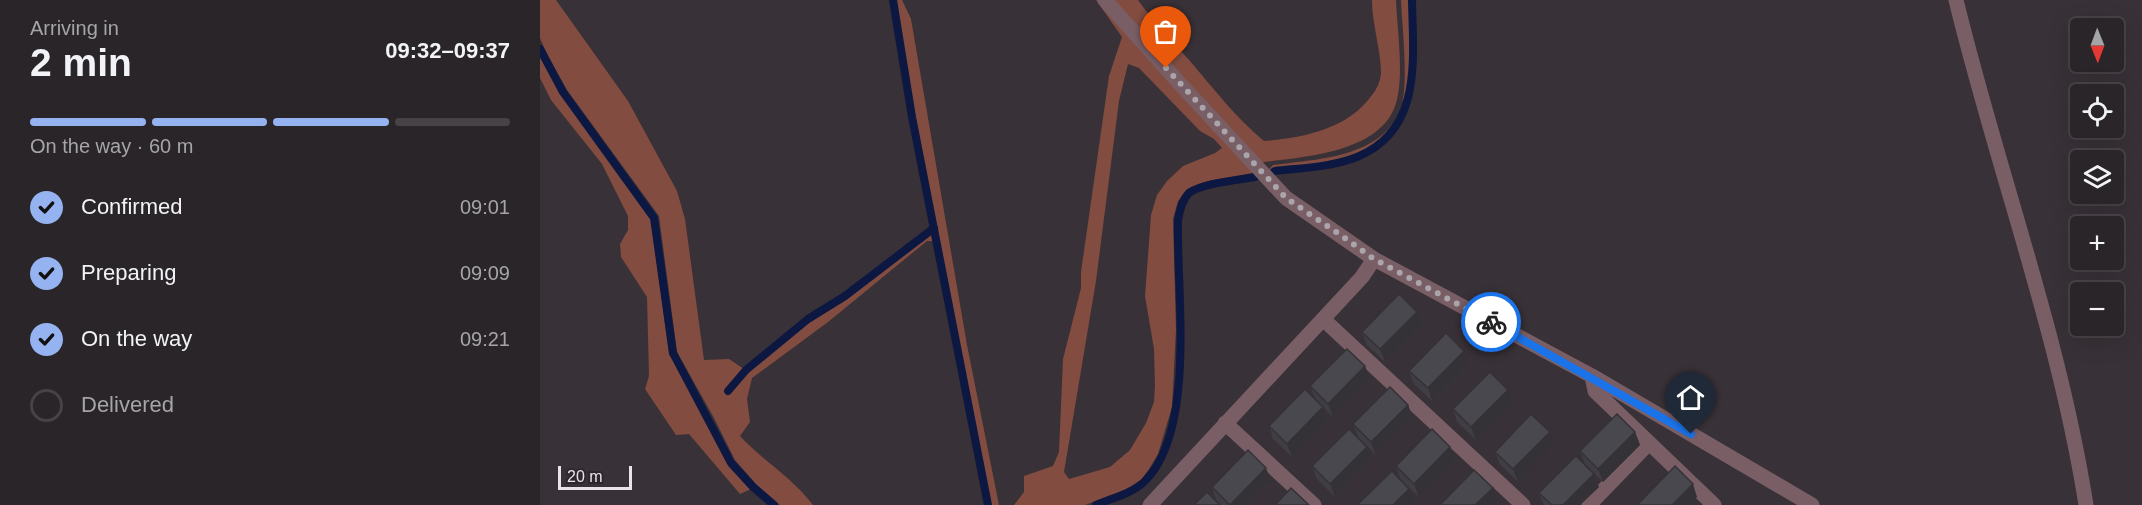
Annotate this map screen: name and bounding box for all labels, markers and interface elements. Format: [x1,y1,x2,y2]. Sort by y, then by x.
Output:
pin [1140,6,1191,68]
icon: bag [1149,15,1182,48]
text: Arriving in [30,17,119,39]
north arrow [2070,18,2124,72]
map controls [2070,18,2124,336]
text: 09:32–09:37 [385,38,510,63]
text: 2 min [30,41,132,84]
button: locate [2070,84,2124,138]
text: On the way · 60 m [30,135,193,157]
button: layers [2070,150,2124,204]
icon: check [30,191,63,224]
text: Confirmed [81,194,182,219]
text: 09:01 [460,196,510,218]
button: + [2070,216,2124,270]
icon: check [30,257,63,290]
text: Preparing [81,260,176,285]
text: 09:09 [460,262,510,284]
button: − [2070,282,2124,336]
courier [1461,292,1521,352]
icon: bike [1475,306,1508,339]
icon: check [30,323,63,356]
text: On the way [81,326,192,351]
text: 09:21 [460,328,510,350]
pin [1665,372,1716,434]
icon: home [1674,381,1707,414]
text: Delivered [81,392,174,417]
scale bar [558,463,632,490]
text: 20 m [567,468,603,485]

